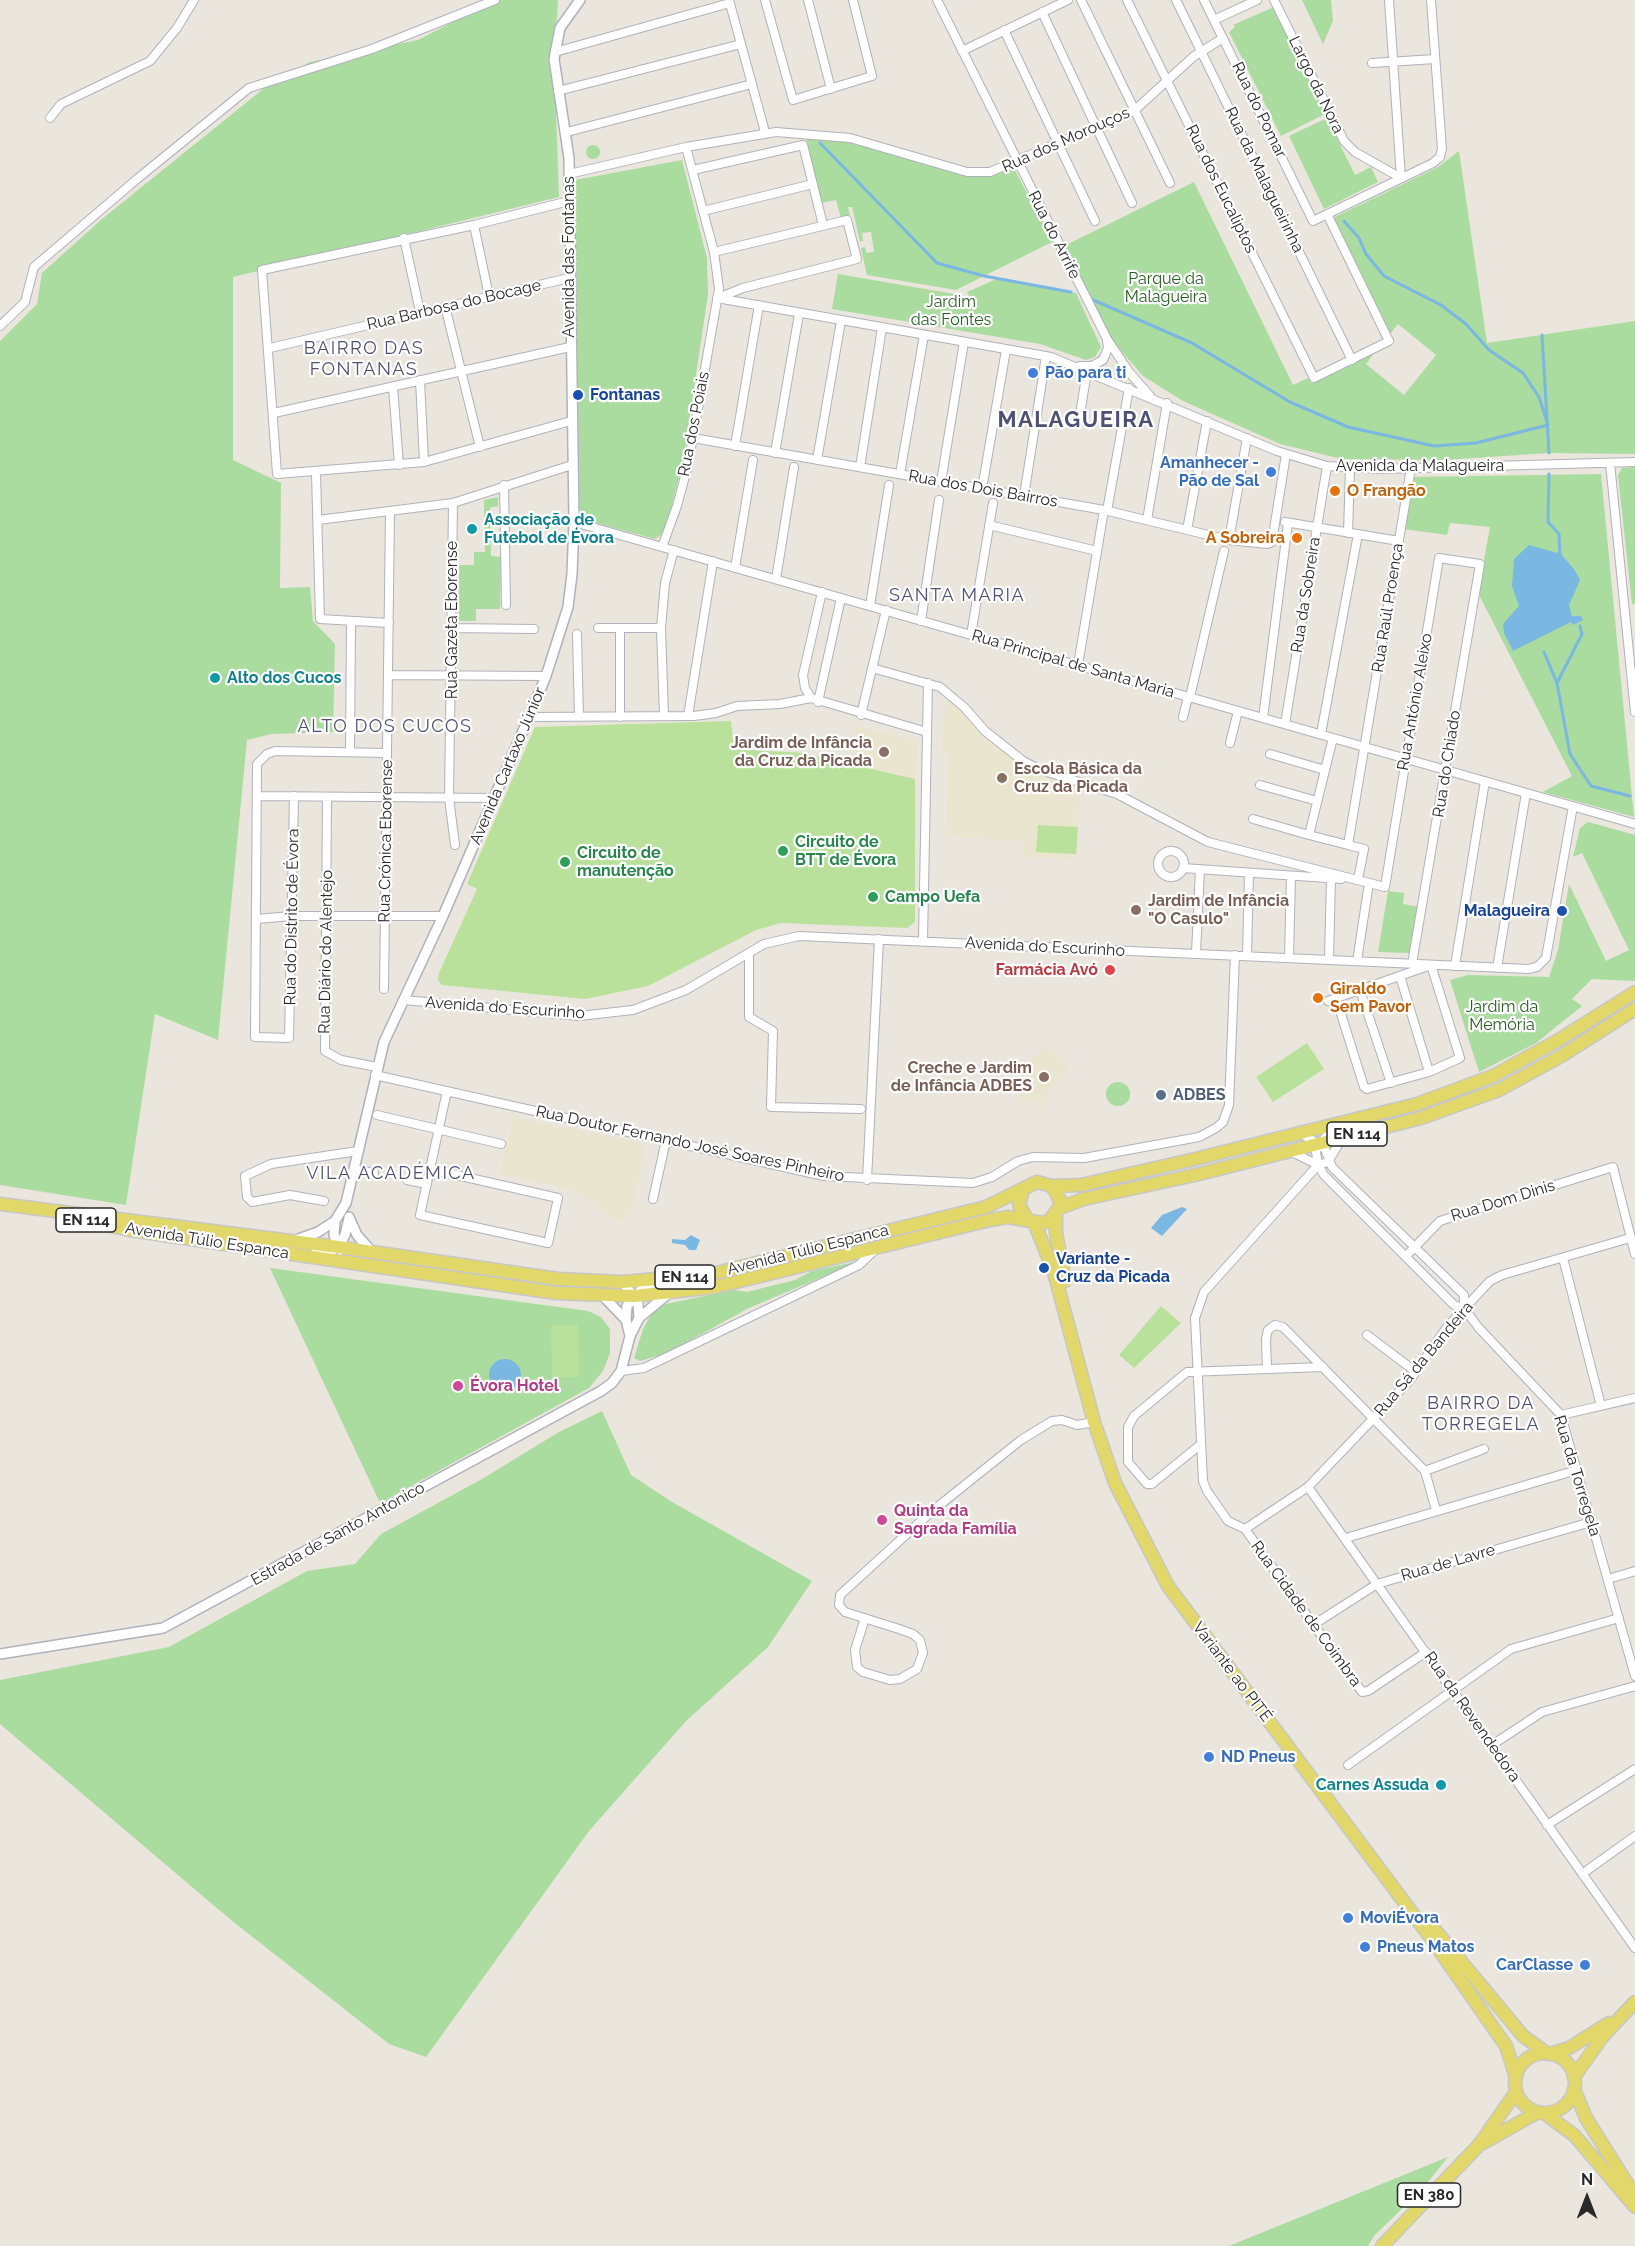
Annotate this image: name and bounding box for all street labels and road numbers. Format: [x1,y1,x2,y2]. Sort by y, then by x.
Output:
street label: Largo da Nora [1284,33,1348,137]
street label: Rua do Pomar [1227,59,1291,161]
street label: Rua dos Morouços [999,103,1133,177]
street label: Rua da Malagueirinha [1220,104,1308,256]
street label: Rua dos Eucaliptos [1182,122,1260,256]
street label: Avenida das Fontanas [559,176,579,338]
street label: Rua do Arrife [1024,188,1084,282]
street label: Rua Barbosa do Bocage [365,276,543,334]
street label: Rua dos Poiais [674,370,714,478]
street label: Avenida da Malagueira [1336,456,1504,476]
street label: Rua dos Dois Bairros [907,466,1059,512]
street label: Rua da Sobreira [1287,536,1325,654]
street label: Rua Gazeta Eborense [442,541,462,699]
street label: Rua Raúl Proença [1368,542,1408,674]
street label: Rua Principal de Santa Maria [969,626,1177,702]
street label: Rua António Aleixo [1393,632,1437,772]
street label: Avenida Cartaxo Júnior [466,684,550,848]
street label: Rua do Chiado [1429,709,1465,819]
street label: Rua Crónica Eborense [375,759,397,923]
street label: Rua do Distrito de Évora [281,828,303,1006]
street label: Rua Diário do Alentejo [315,870,337,1034]
street label: Avenida do Escurinho [965,933,1125,961]
street label: Avenida do Escurinho [424,993,586,1023]
street label: Rua Doutor Fernando José Soares Pinheiro [534,1102,846,1186]
road number: EN 114 [1327,1122,1387,1146]
street label: Rua Dom Dinis [1449,1176,1557,1226]
road number: EN 114 [56,1208,116,1232]
street label: Avenida Túlio Espanca [124,1219,290,1263]
street label: Avenida Túlio Espanca [725,1221,891,1279]
road number: EN 114 [655,1265,715,1289]
street label: Rua Sá da Bandeira [1370,1298,1478,1420]
street label: Rua da Torregela [1549,1413,1605,1539]
street label: Estrada de Santo Antonico [248,1478,428,1590]
street label: Rua Cidade de Coimbra [1247,1537,1365,1691]
street label: Rua de Lavre [1399,1540,1497,1586]
street label: Variante ao PITÉ [1188,1618,1276,1726]
street label: Rua da Revendedora [1420,1648,1524,1786]
road number: EN 380 [1398,2183,1460,2207]

